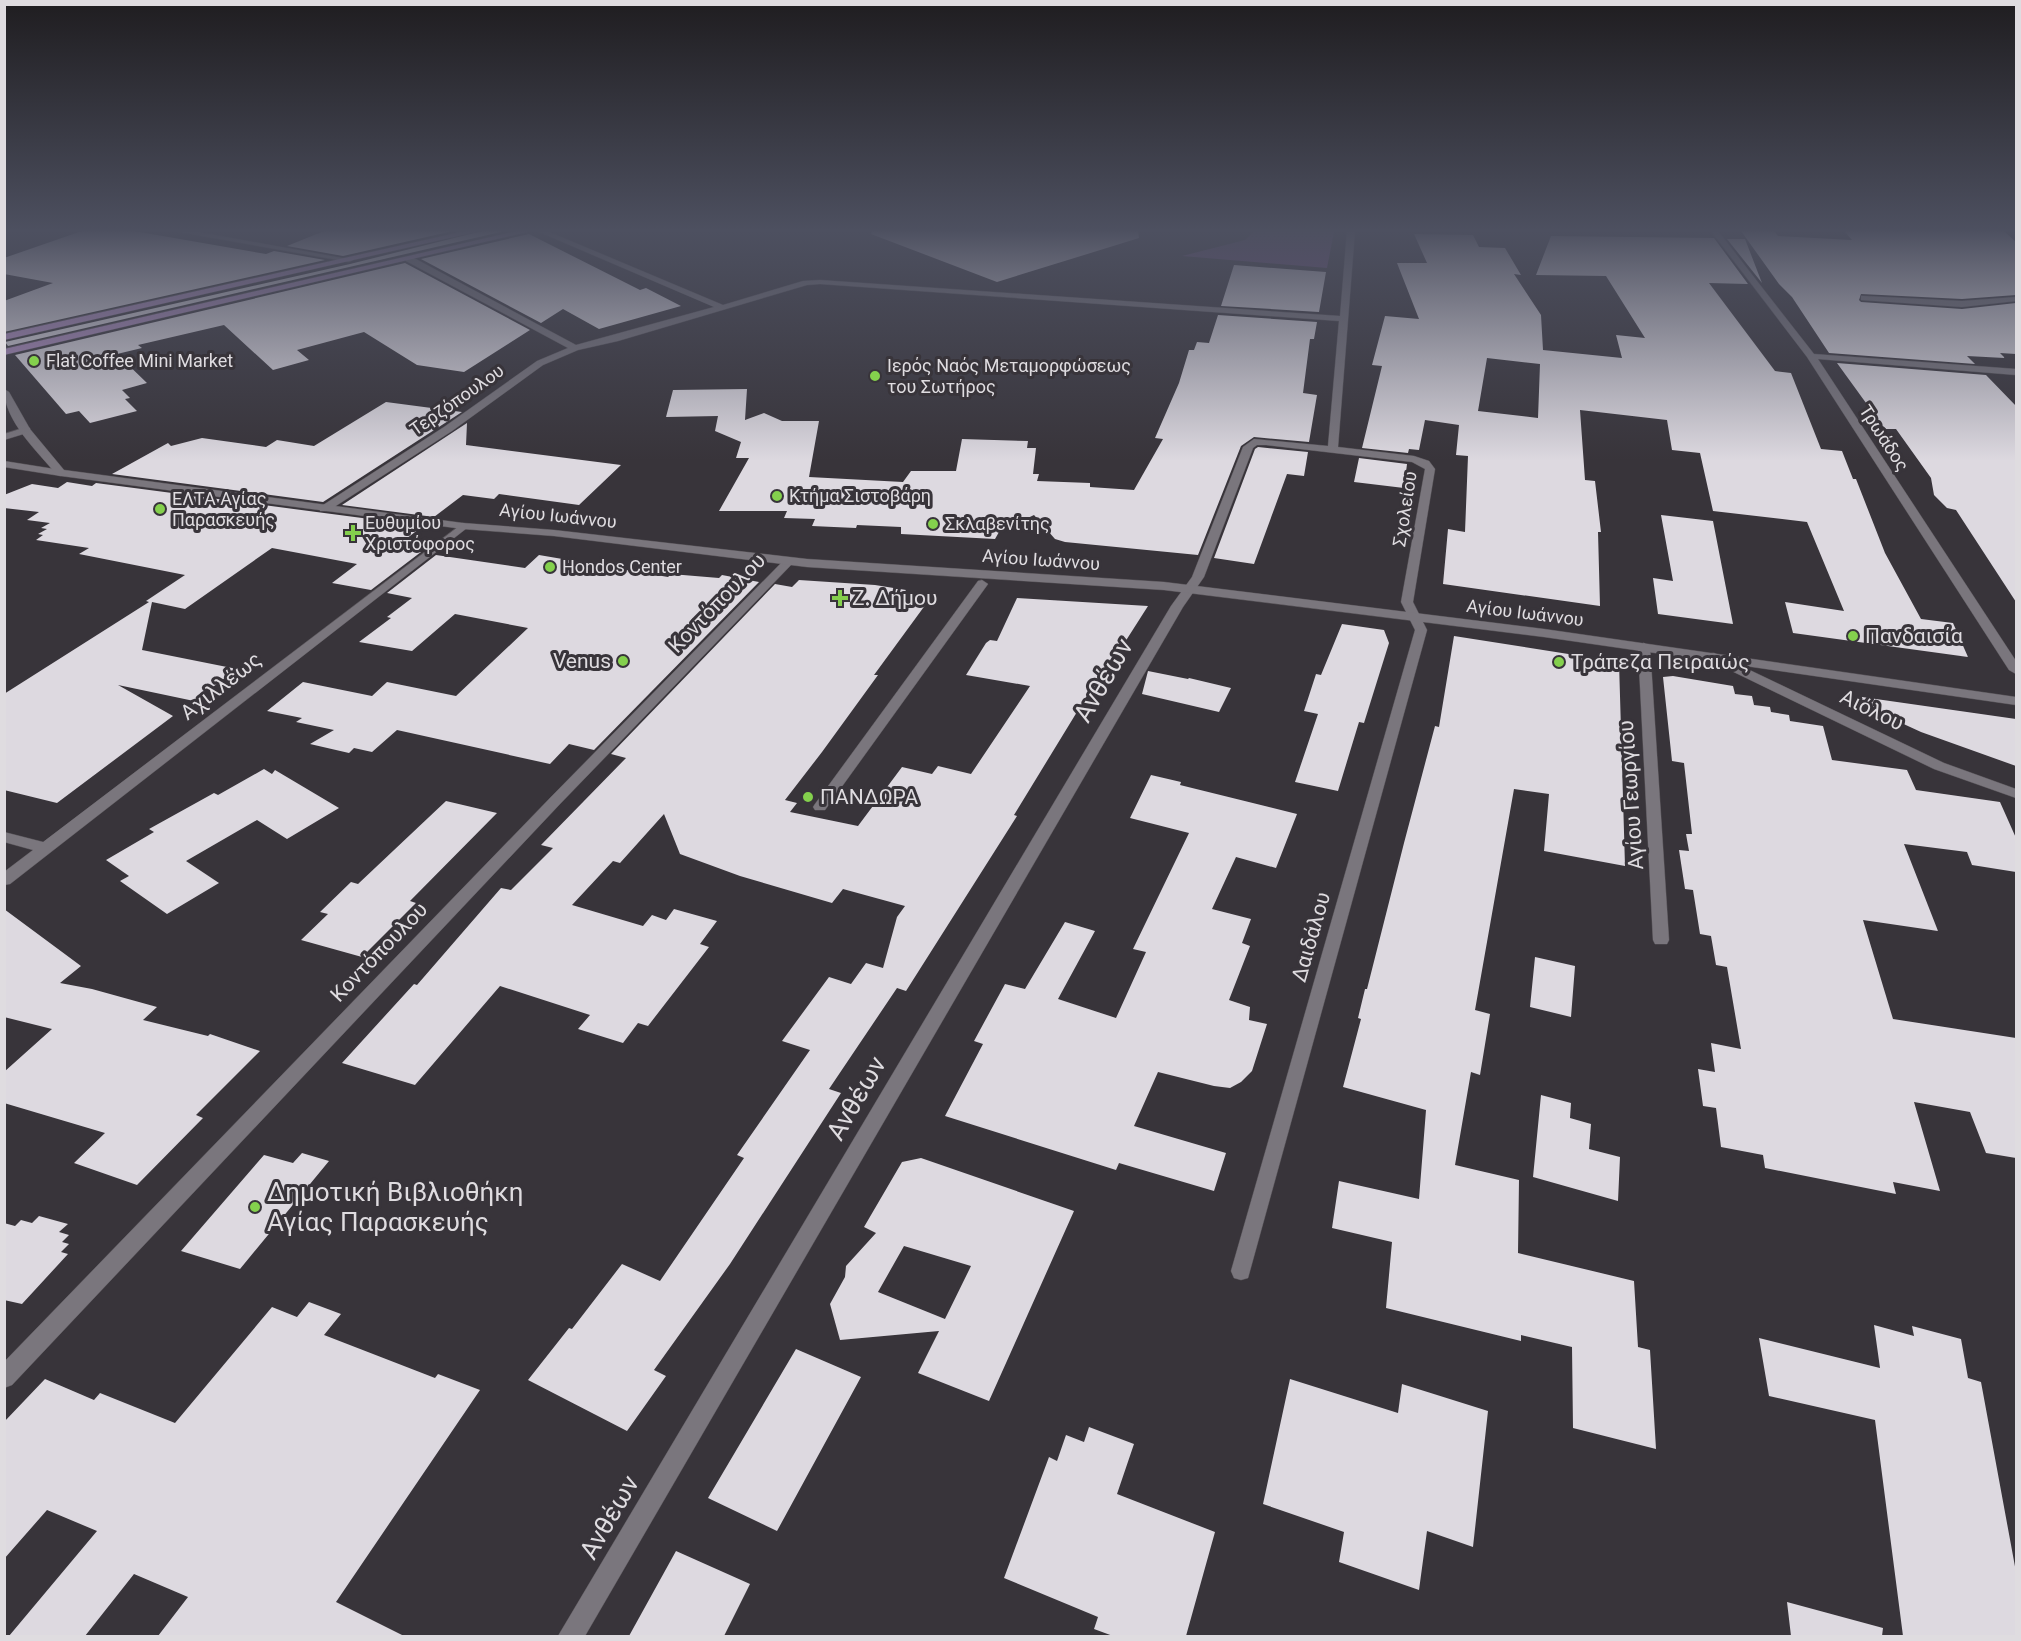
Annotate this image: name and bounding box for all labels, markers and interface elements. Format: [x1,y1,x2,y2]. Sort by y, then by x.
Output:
place label: Flat Coffee Mini Market [46,350,233,371]
marker: Flat Coffee Mini Market [27,354,41,368]
place label: Ιερός Ναός Μεταμορφώσεως του Σωτήρος [887,355,1131,397]
street label: Τερζόπουλου [406,360,508,440]
marker: Ιερός Ναός Μεταμορφώσεως του Σωτήρος [868,369,882,383]
street label: Τρωάδος [1855,401,1914,475]
street label: Σχολείου [1388,470,1421,548]
place label: Κτήμα Σιστοβάρη [789,485,931,506]
place label: ΕΛΤΑ Αγίας Παρασκευής [172,488,275,530]
marker: Κτήμα Σιστοβάρη [770,489,784,503]
street label: Αγίου Ιωάννου [498,499,618,532]
marker: ΕΛΤΑ Αγίας Παρασκευής [153,502,167,516]
place label: Ευθυμίου Χριστόφορος [365,512,475,554]
place label: Σκλαβενίτης [945,513,1050,534]
marker: Σκλαβενίτης [926,517,940,531]
marker: Ευθυμίου Χριστόφορος [346,526,360,540]
street label: Αγίου Ιωάννου [981,545,1101,574]
street label: Κοντόπουλου [664,548,770,658]
place label: Hondos Center [562,556,682,577]
marker: Hondos Center [543,560,557,574]
place label: Ζ. Δήμου [852,586,937,610]
marker: Ζ. Δήμου [833,591,847,605]
street label: Αγίου Ιωάννου [1465,595,1585,630]
place label: Πανδαισία [1865,624,1963,648]
marker: Πανδαισία [1846,629,1860,643]
street label: Ανθέων [1067,632,1139,727]
street label: Αχιλλέως [176,647,266,725]
place label: Venus [553,649,611,673]
place label: Τράπεζα Πειραιώς [1571,650,1749,674]
marker: Venus [616,654,630,668]
marker: Τράπεζα Πειραιώς [1552,655,1566,669]
street label: Αιόλου [1836,684,1908,736]
street label: Αγίου Γεωργίου [1614,720,1648,870]
place label: ΠΑΝΔΩΡΑ [820,785,918,809]
marker: ΠΑΝΔΩΡΑ [801,790,815,804]
street label: Δαιδάλου [1287,889,1335,985]
street label: Κοντόπουλου [326,897,432,1007]
street label: Ανθέων [820,1050,892,1145]
place label: Δημοτική Βιβλιοθήκη Αγίας Παρασκευής [267,1177,523,1237]
marker: Δημοτική Βιβλιοθήκη Αγίας Παρασκευής [248,1200,262,1214]
street label: Ανθέων [573,1469,645,1564]

